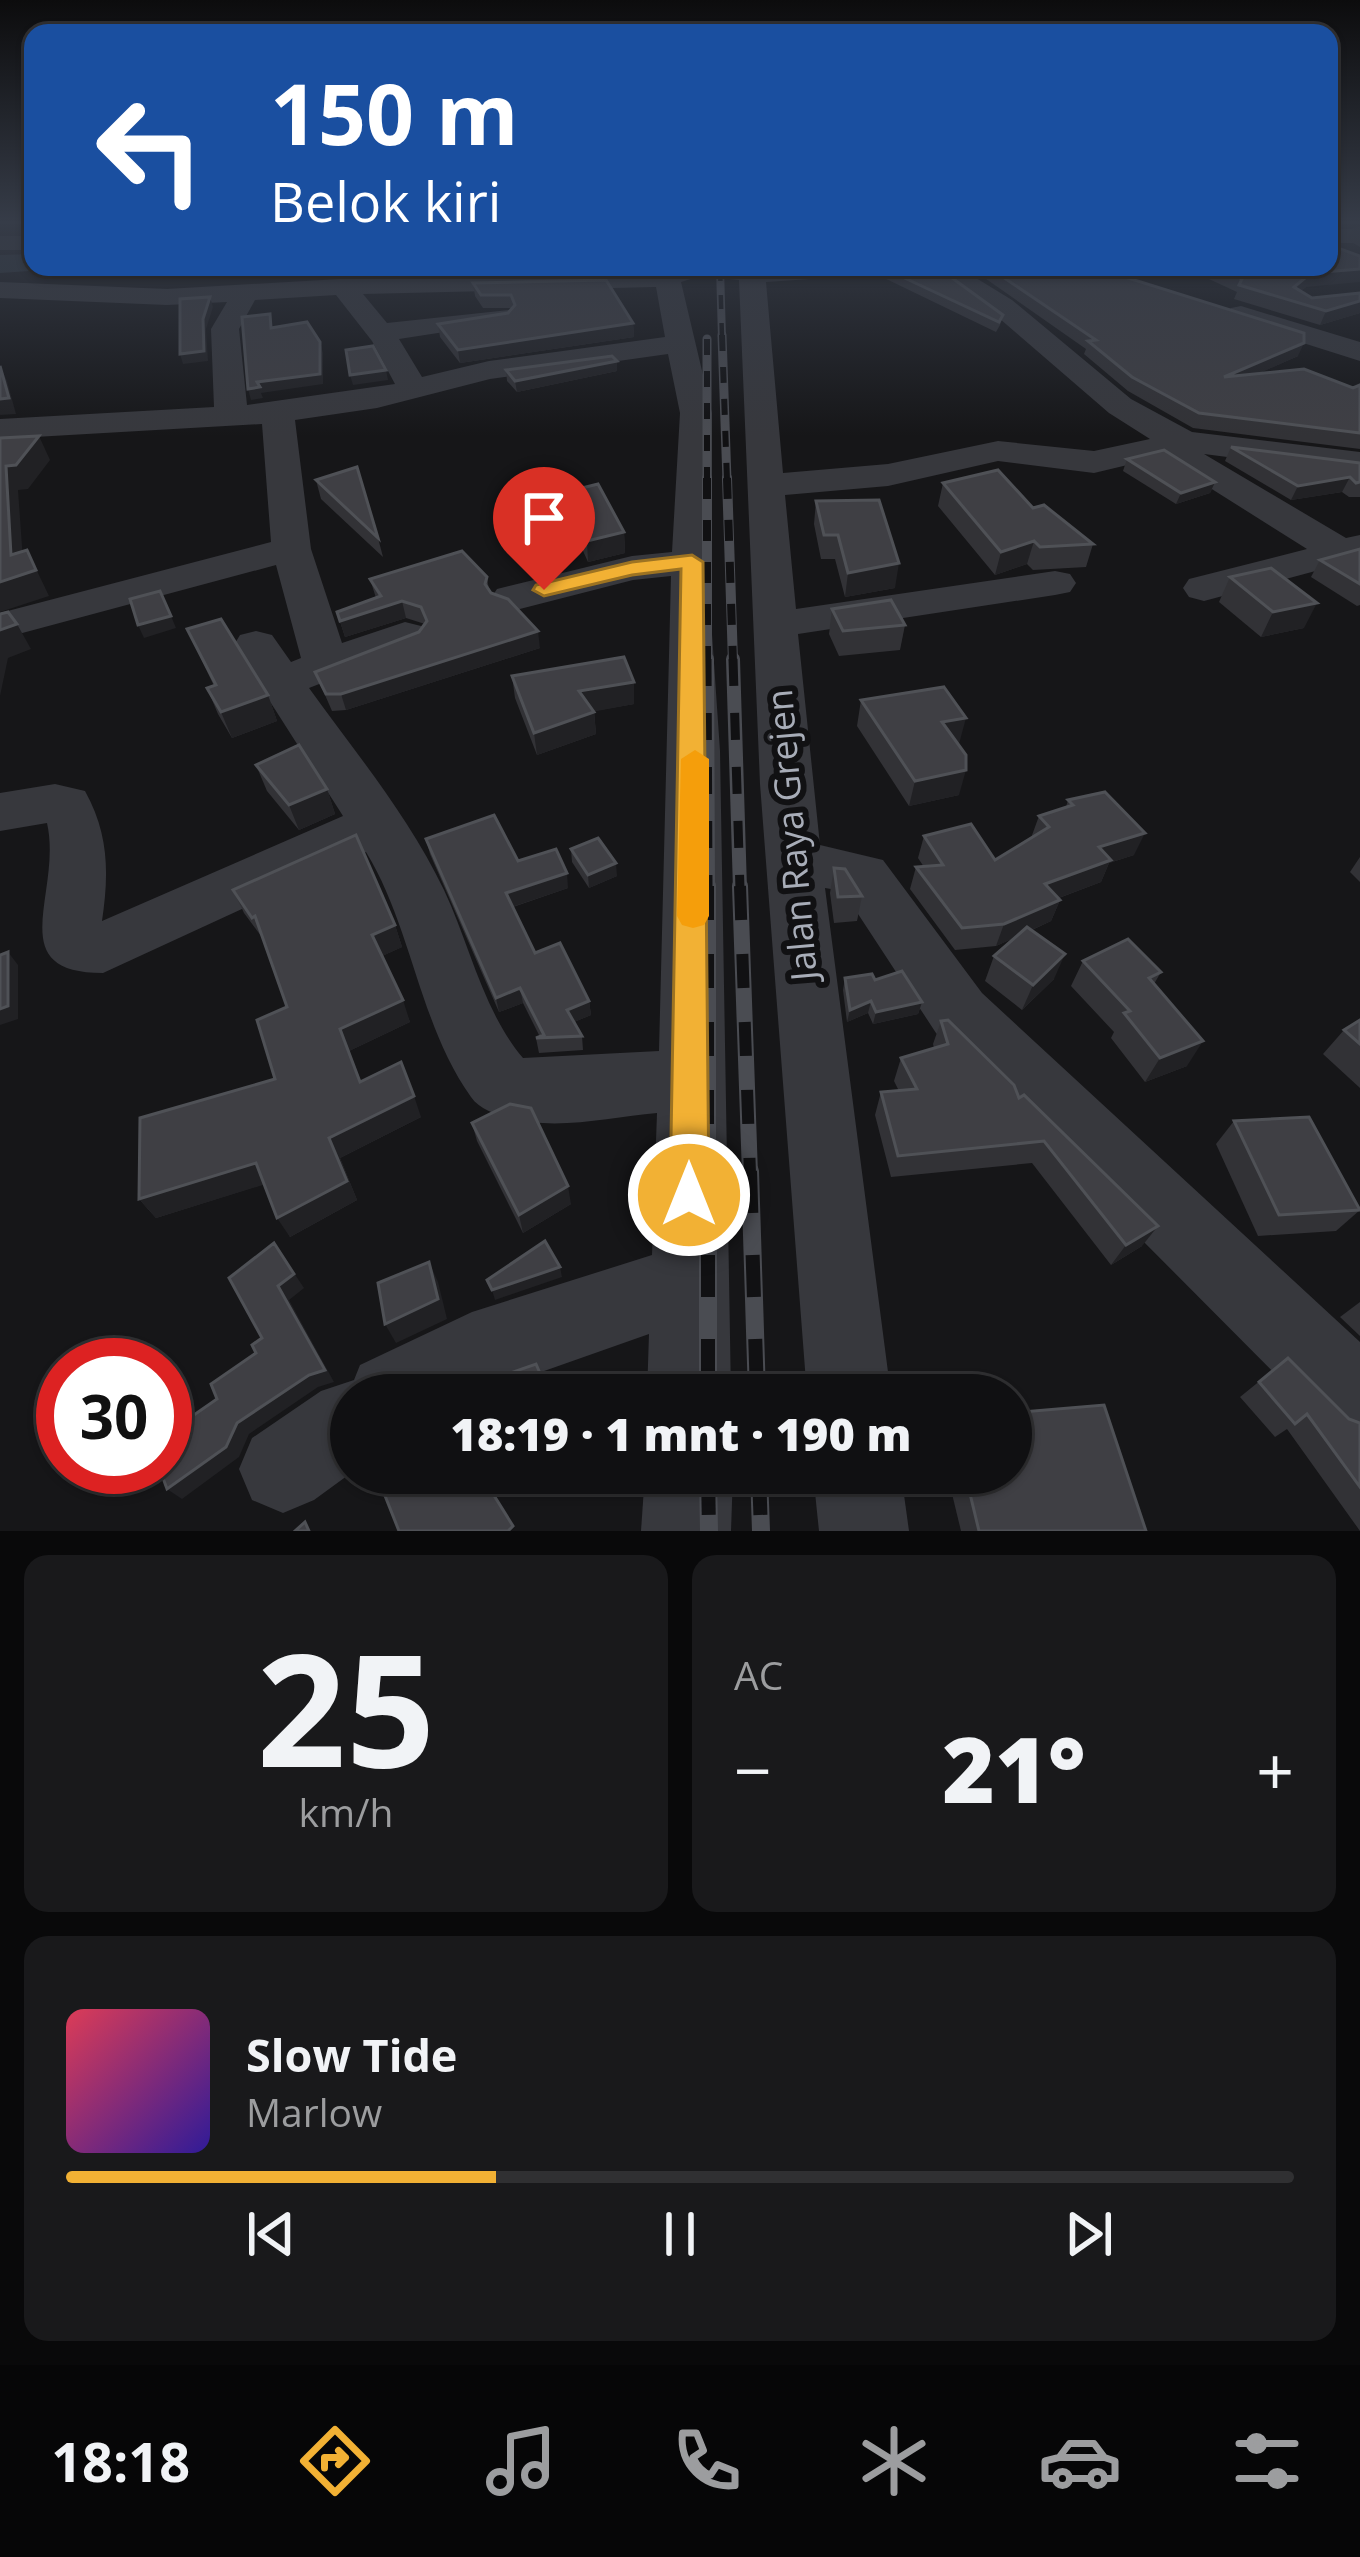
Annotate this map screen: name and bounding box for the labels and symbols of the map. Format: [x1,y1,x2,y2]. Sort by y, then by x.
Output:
pin [493,467,595,590]
street label: Jalan Raya Grejen [754,687,828,986]
position arrow [626,1132,752,1258]
speed limit sign: 30 [36,1338,192,1494]

